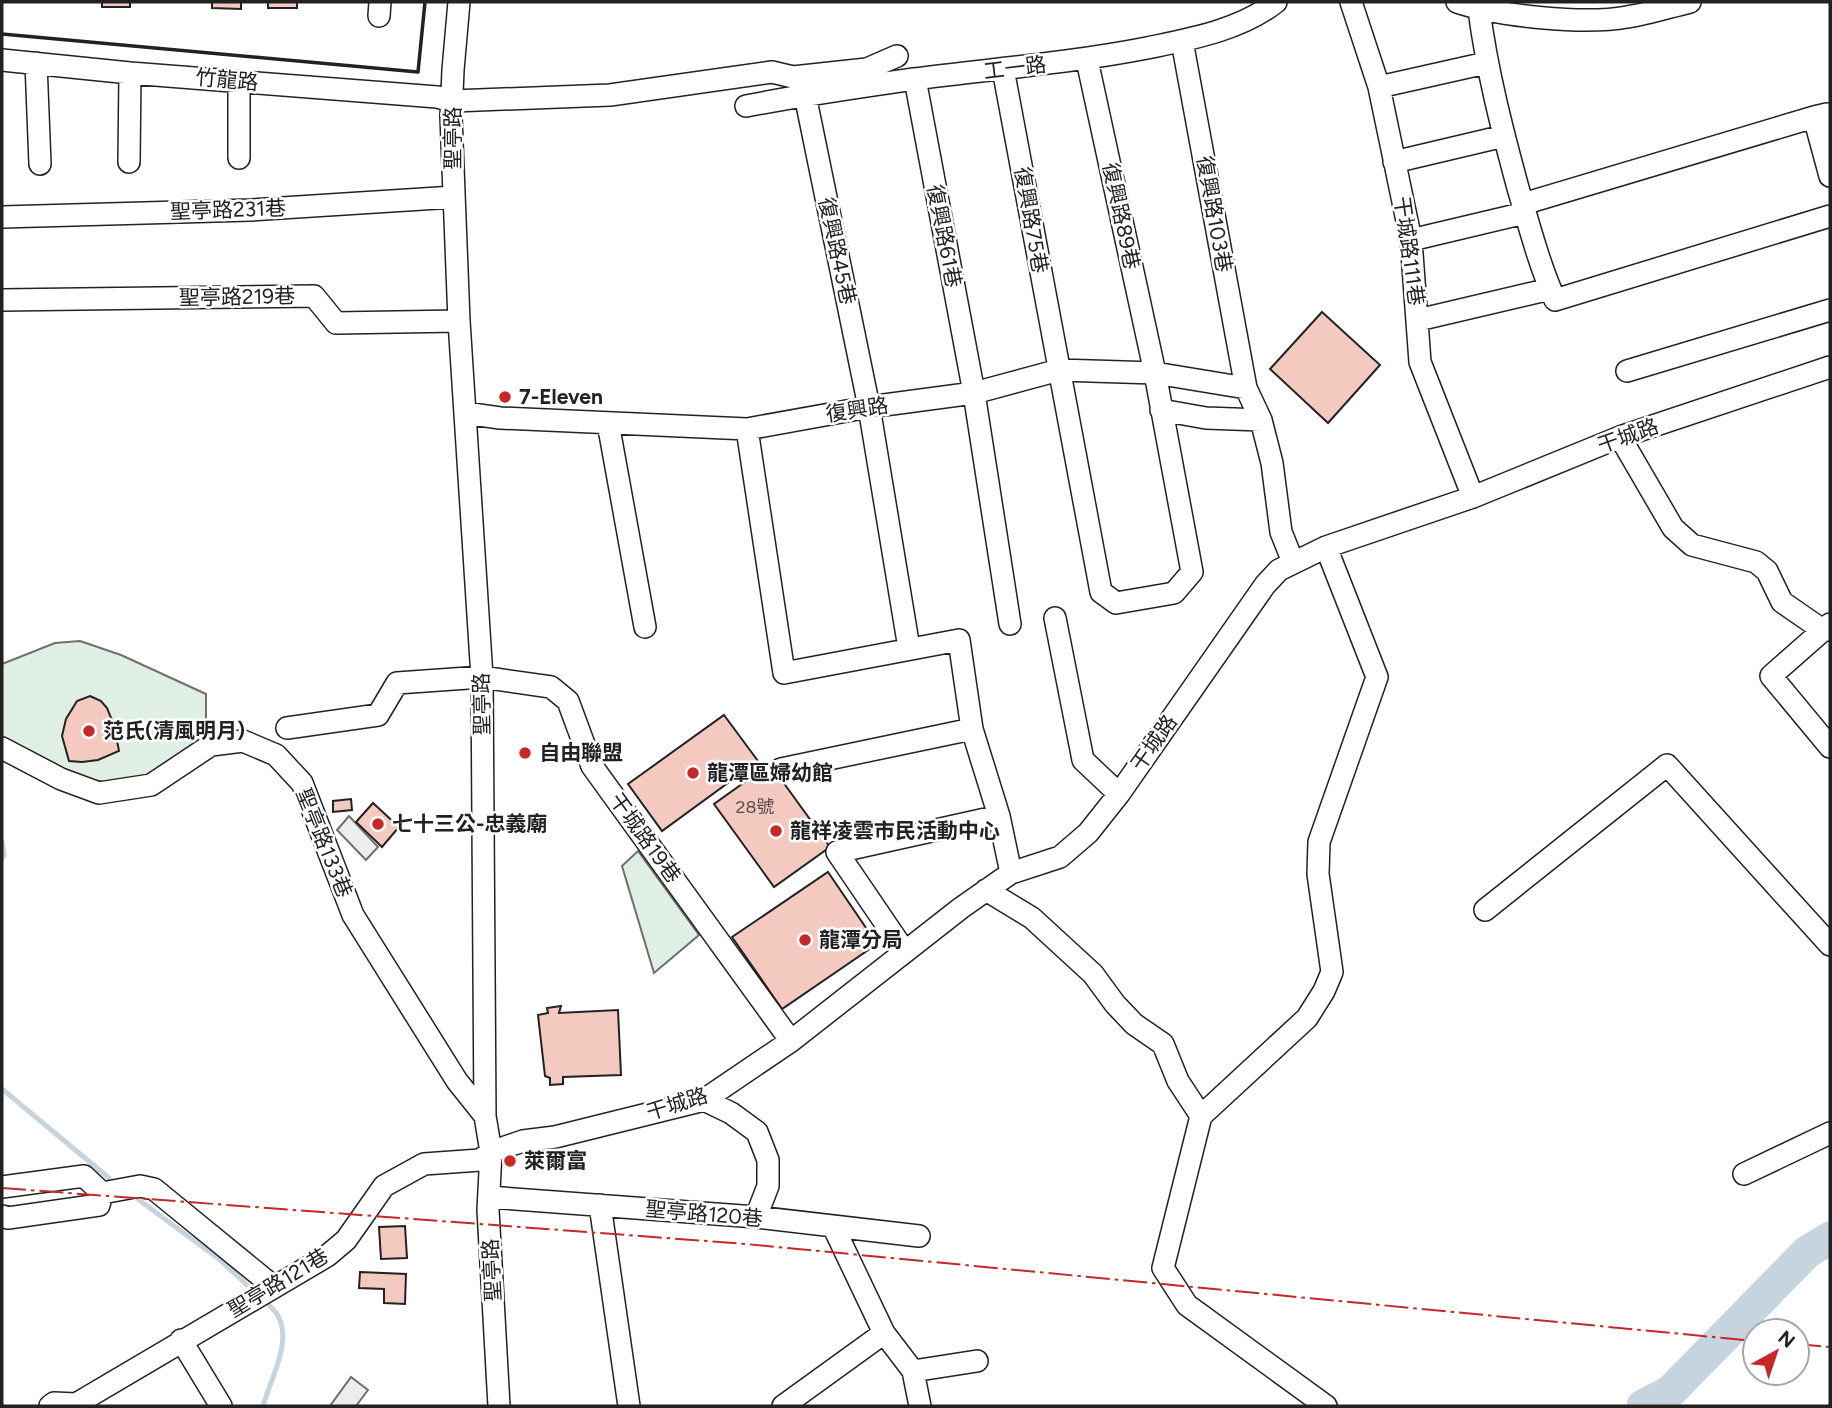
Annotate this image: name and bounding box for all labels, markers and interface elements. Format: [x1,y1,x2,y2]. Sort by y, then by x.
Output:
street label: 工一路 [982,51,1048,84]
street label: 竹龍路 [195,64,260,95]
street label: 聖亭路 [440,107,465,170]
street label: 復興路103巷 [1192,154,1237,274]
street label: 復興路89巷 [1098,160,1145,272]
street label: 復興路75巷 [1010,165,1053,275]
street label: 復興路61巷 [922,182,967,290]
street label: 聖亭路231巷 [170,195,286,224]
street label: 復興路45巷 [814,195,861,307]
street label: 干城路111巷 [1389,195,1430,307]
street label: 聖亭路219巷 [179,283,295,310]
place label: 7-Eleven [519,384,603,409]
marker: 7-Eleven [497,389,513,405]
street label: 復興路 [824,392,890,427]
street label: 干城路 [1594,413,1662,458]
street label: 聖亭路 [468,672,495,736]
street label: 干城路 [1125,710,1182,776]
place label: 范氏(清風明月) [103,718,245,743]
marker: 范氏(清風明月) [81,723,97,739]
place label: 自由聯盟 [539,740,623,765]
marker: 自由聯盟 [517,745,533,761]
place label: 龍潭區婦幼館 [707,760,833,785]
marker: 龍潭區婦幼館 [685,765,701,781]
street label: 聖亭路133巷 [291,785,358,901]
street label: 干城路19巷 [605,788,686,887]
house number: 28號 [735,796,775,818]
place label: 七十三公-忠義廟 [392,811,548,836]
marker: 七十三公-忠義廟 [370,816,386,832]
place label: 龍祥凌雲市民活動中心 [790,818,1000,843]
marker: 龍祥凌雲市民活動中心 [768,823,784,839]
place label: 龍潭分局 [819,927,903,952]
marker: 龍潭分局 [797,932,813,948]
street label: 干城路 [643,1082,711,1125]
place label: 萊爾富 [524,1148,587,1173]
marker: 萊爾富 [502,1153,518,1169]
street label: 聖亭路120巷 [644,1196,764,1231]
street label: 聖亭路 [477,1238,506,1302]
street label: 聖亭路121巷 [223,1243,333,1322]
north arrow [1741,1317,1811,1387]
text: N [1774,1326,1800,1353]

